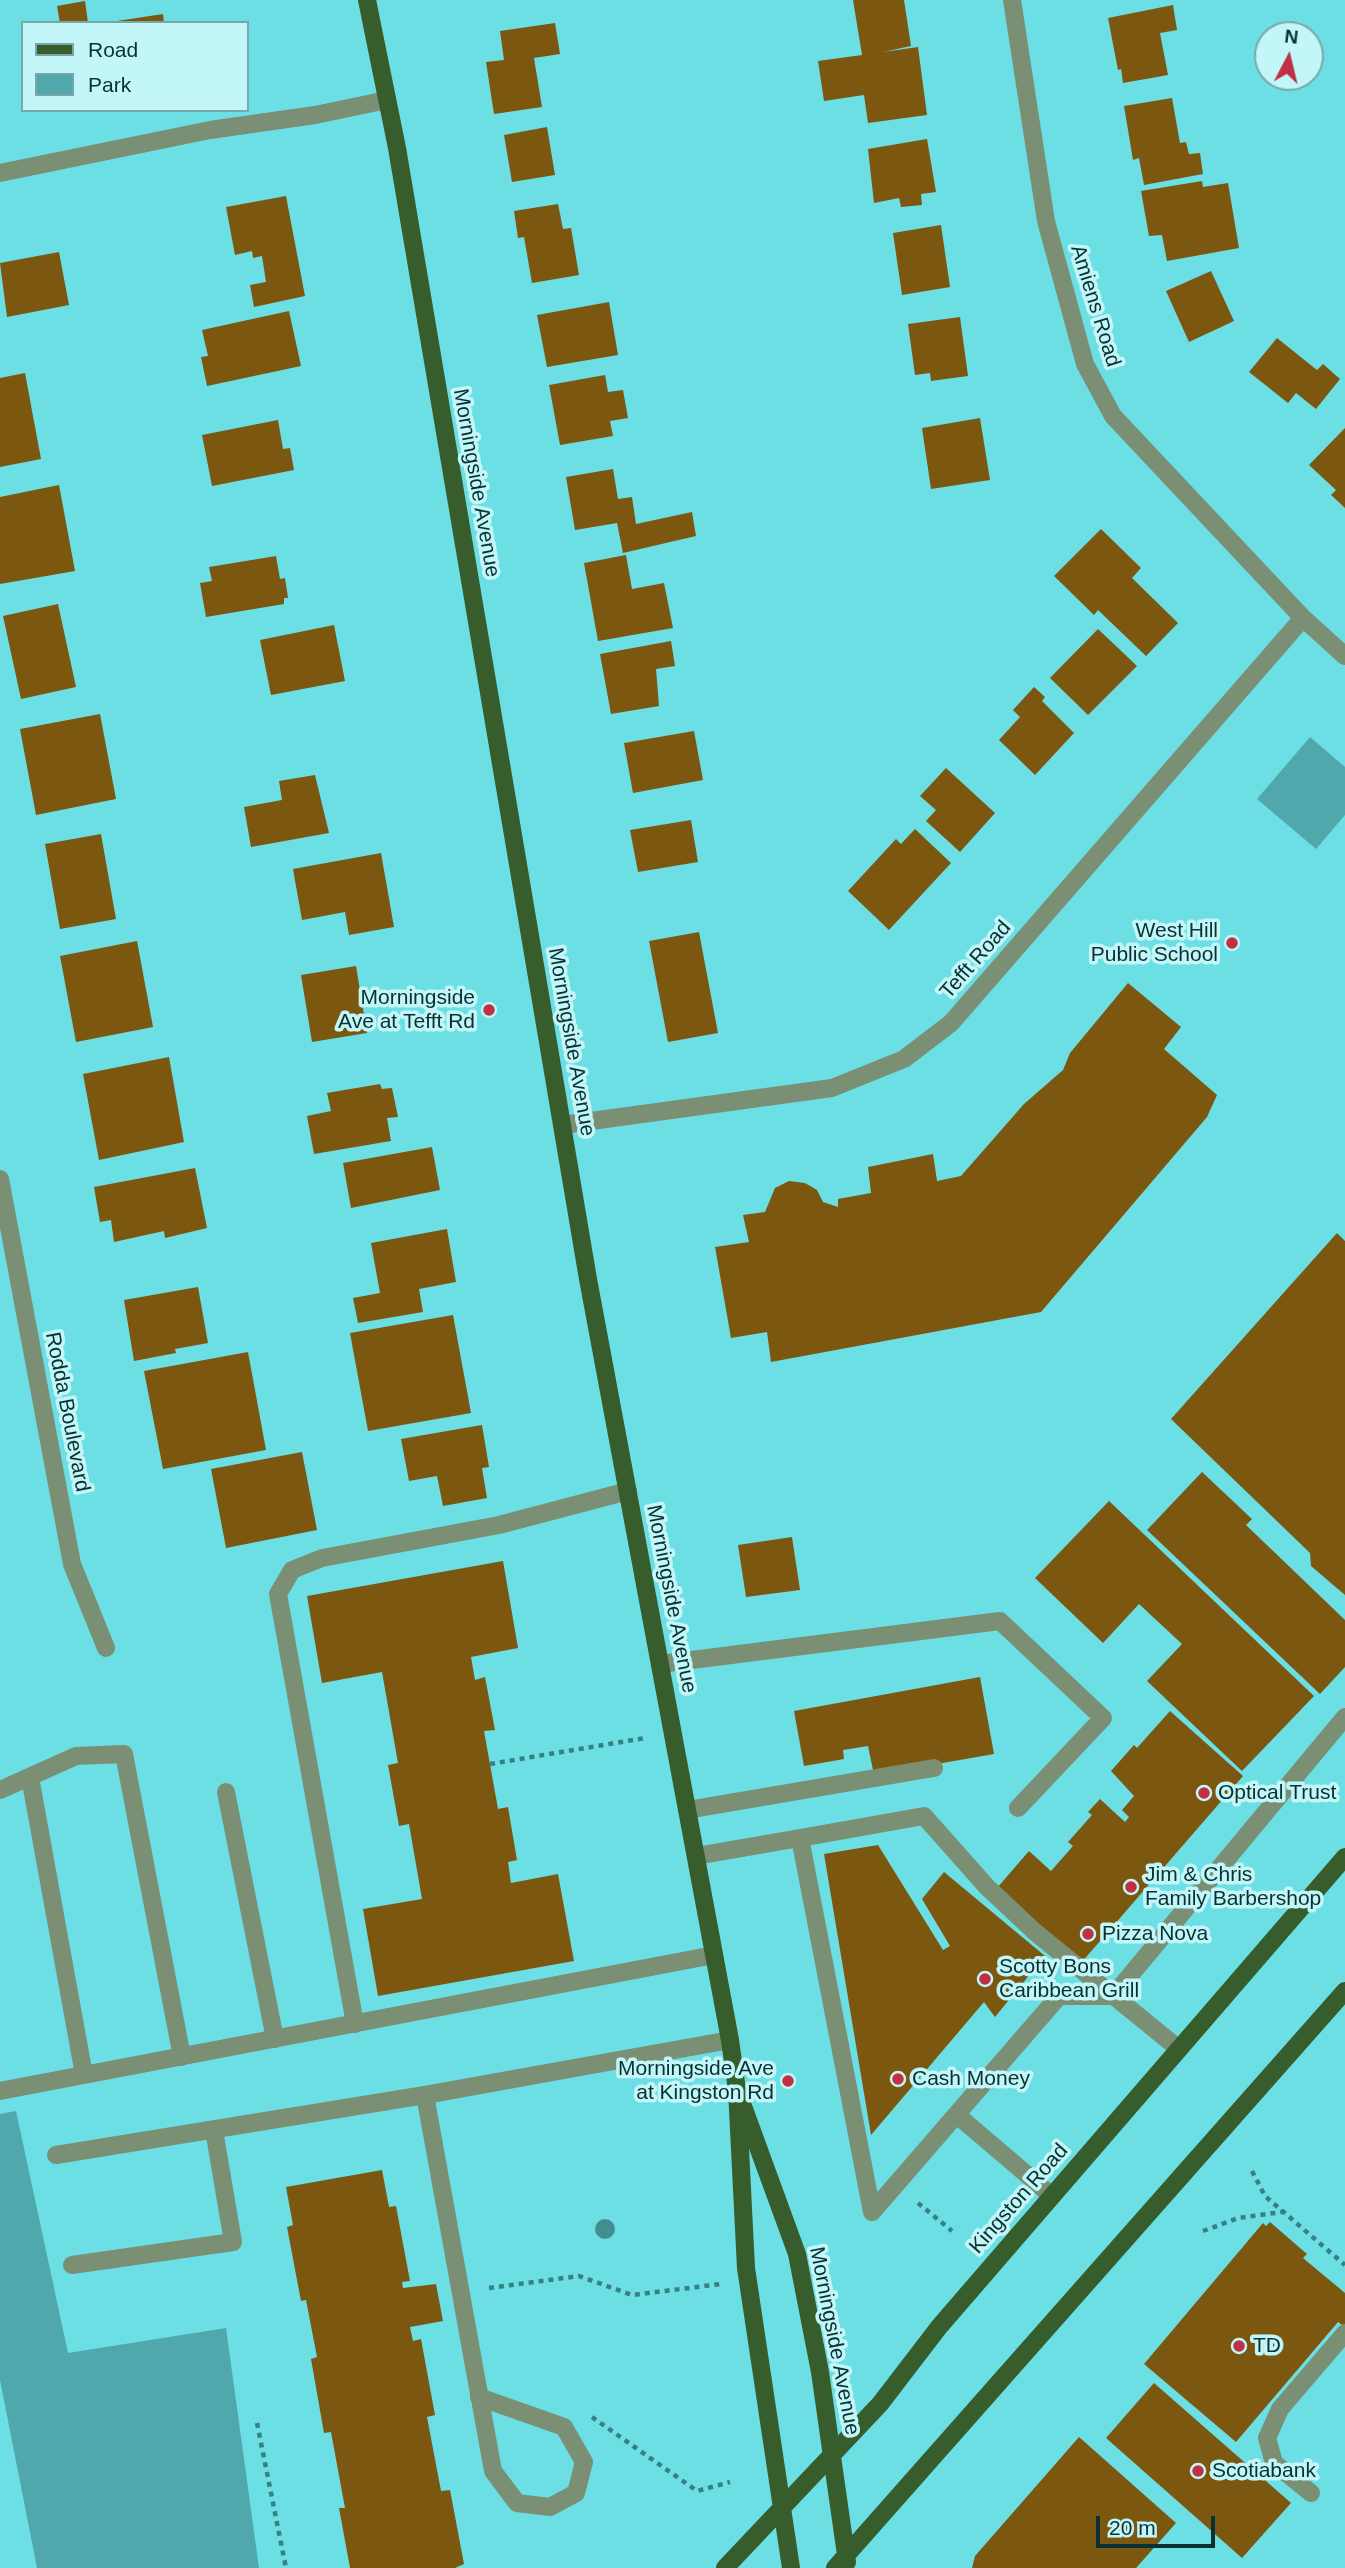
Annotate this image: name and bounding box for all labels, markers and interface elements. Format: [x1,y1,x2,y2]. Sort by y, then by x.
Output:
legend [21,21,248,112]
north arrow [1254,21,1324,91]
text: N [1283,25,1299,48]
text: Road [88,38,138,61]
text: Park [88,73,131,96]
street label: Amiens Road [1065,242,1125,370]
street label: Morningside Avenue [447,387,505,579]
street label: Tefft Road [935,916,1017,1004]
place label: West Hill Public School [1091,918,1218,968]
marker: West Hill Public School [1224,935,1240,951]
street label: Morningside Avenue [542,946,600,1138]
place label: Morningside Ave at Tefft Rd [338,985,475,1035]
marker: Morningside Ave at Tefft Rd [481,1002,497,1018]
street label: Rodda Boulevard [39,1330,95,1494]
street label: Morningside Avenue [640,1503,702,1695]
place label: Optical Trust [1218,1780,1336,1806]
marker: Optical Trust [1196,1785,1212,1801]
place label: Jim & Chris Family Barbershop [1145,1862,1321,1912]
marker: Jim & Chris Family Barbershop [1123,1879,1139,1895]
place label: Pizza Nova [1102,1921,1208,1947]
marker: Pizza Nova [1080,1926,1096,1942]
place label: Scotty Bons Caribbean Grill [999,1954,1139,2004]
marker: Scotty Bons Caribbean Grill [977,1971,993,1987]
place label: Morningside Ave at Kingston Rd [618,2056,774,2106]
place label: Cash Money [912,2066,1030,2092]
marker: Cash Money [890,2071,906,2087]
marker: Morningside Ave at Kingston Rd [780,2073,796,2089]
street label: Kingston Road [964,2139,1074,2259]
street label: Morningside Avenue [803,2245,865,2437]
place label: TD [1253,2333,1281,2359]
marker: TD [1231,2338,1247,2354]
place label: Scotiabank [1212,2458,1316,2484]
marker: Scotiabank [1190,2463,1206,2479]
scale bar [1100,2502,1219,2546]
text: 20 m [1109,2516,1156,2539]

